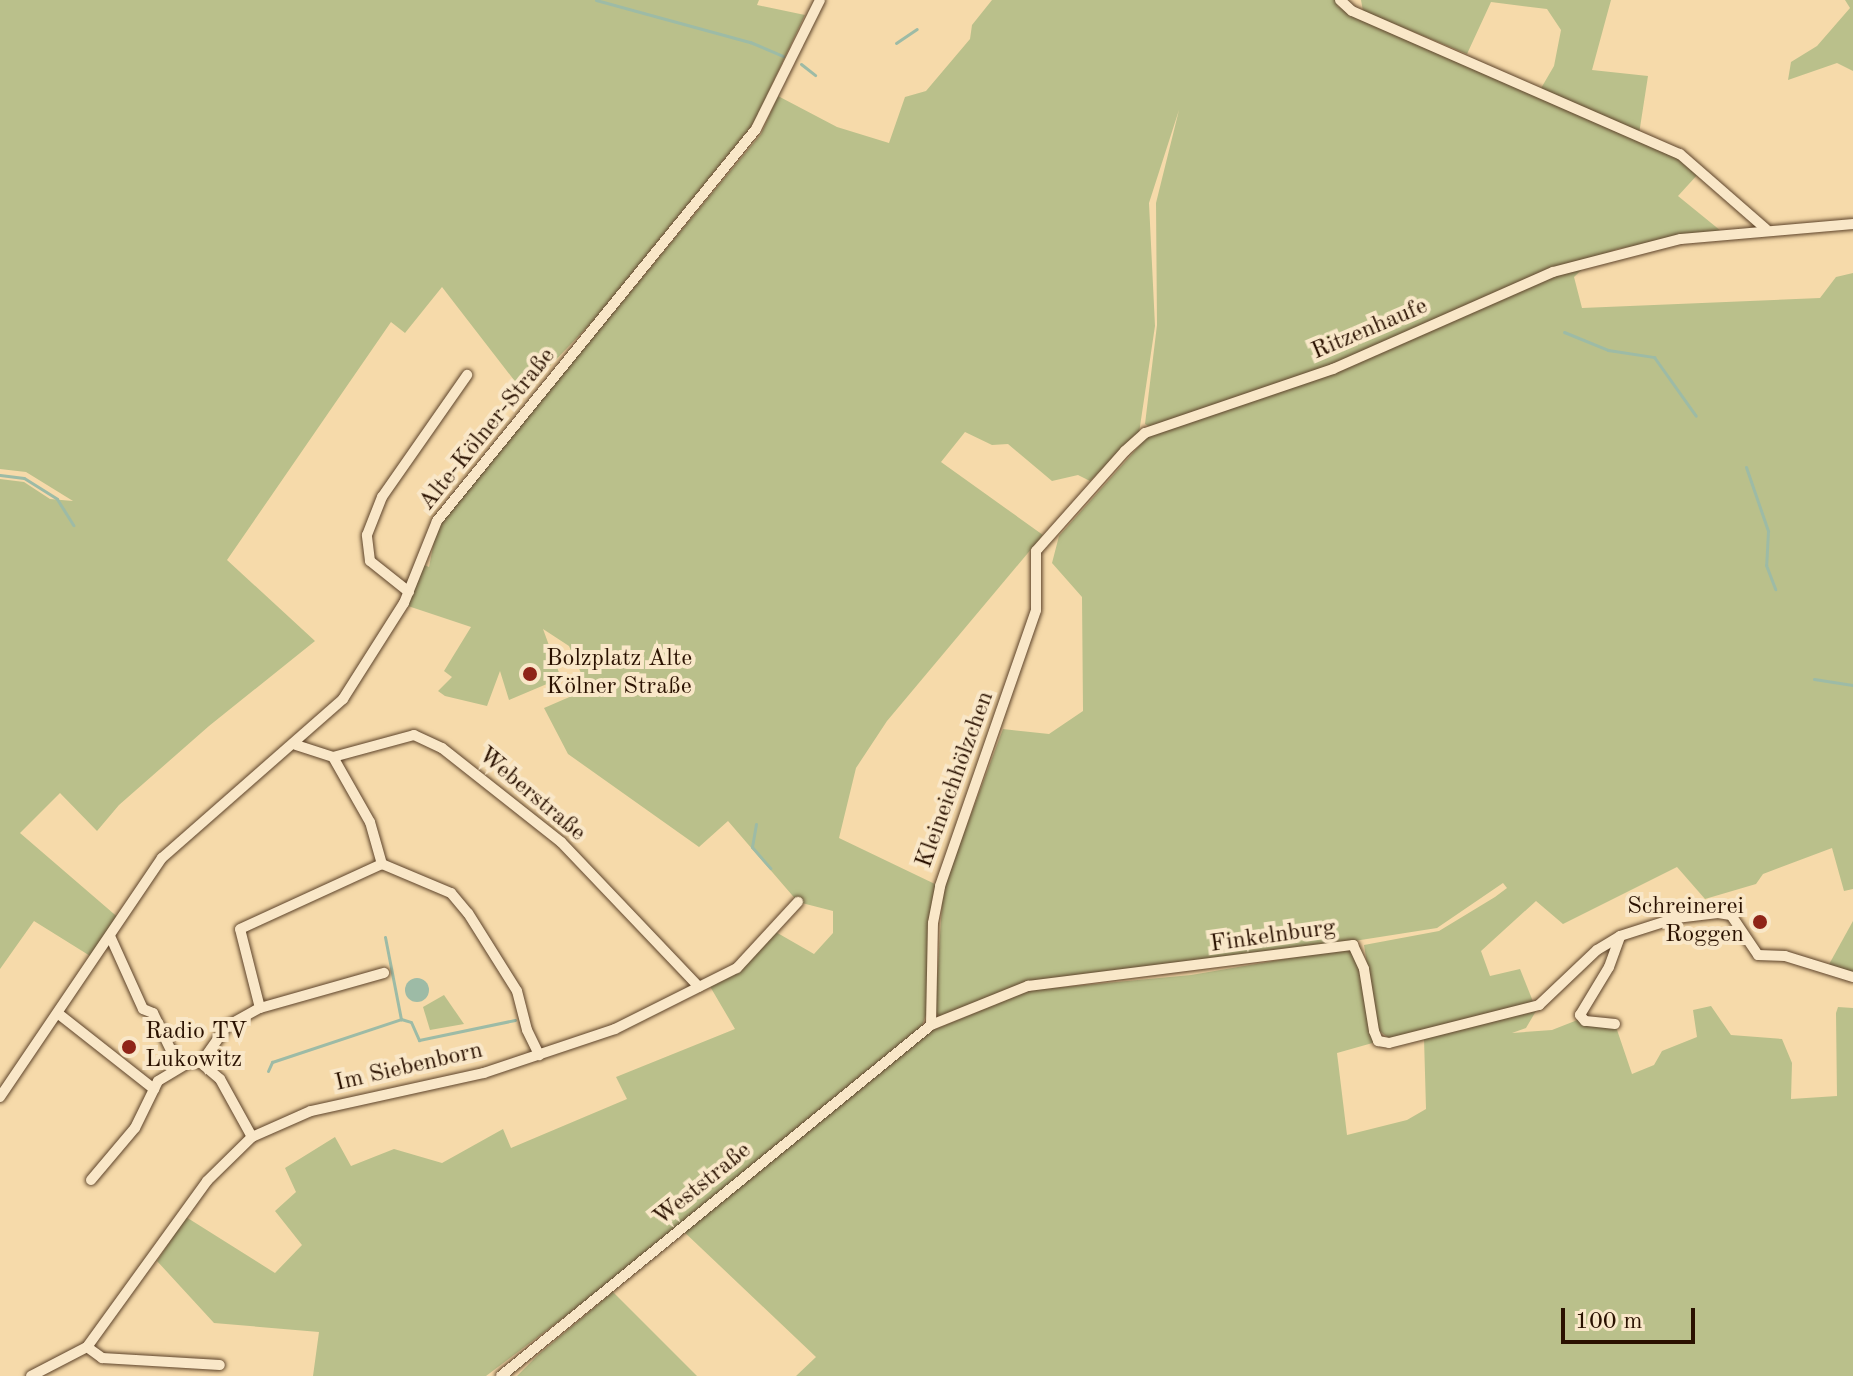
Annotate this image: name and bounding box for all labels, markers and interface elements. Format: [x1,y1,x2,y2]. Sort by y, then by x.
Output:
street label: Ritzenhaufe [1308,293,1432,367]
street label: Alte-Kölner-Straße [414,343,562,517]
place label: Bolzplatz Alte Kölner Straße [546,646,692,702]
marker: Bolzplatz Alte Kölner Straße [521,665,539,683]
street label: Kleineichhölzchen [911,688,1001,872]
street label: Weberstraße [471,742,591,848]
place label: Schreinerei Roggen [1627,894,1744,950]
marker: Schreinerei Roggen [1751,913,1769,931]
street label: Finkelnburg [1208,914,1338,960]
place label: Radio TV Lukowitz [145,1019,247,1075]
street label: Im Siebenborn [332,1037,486,1099]
marker: Radio TV Lukowitz [120,1038,138,1056]
street label: Weststraße [648,1137,758,1233]
scale bar [1565,1292,1699,1342]
text: 100 m [1575,1310,1643,1334]

